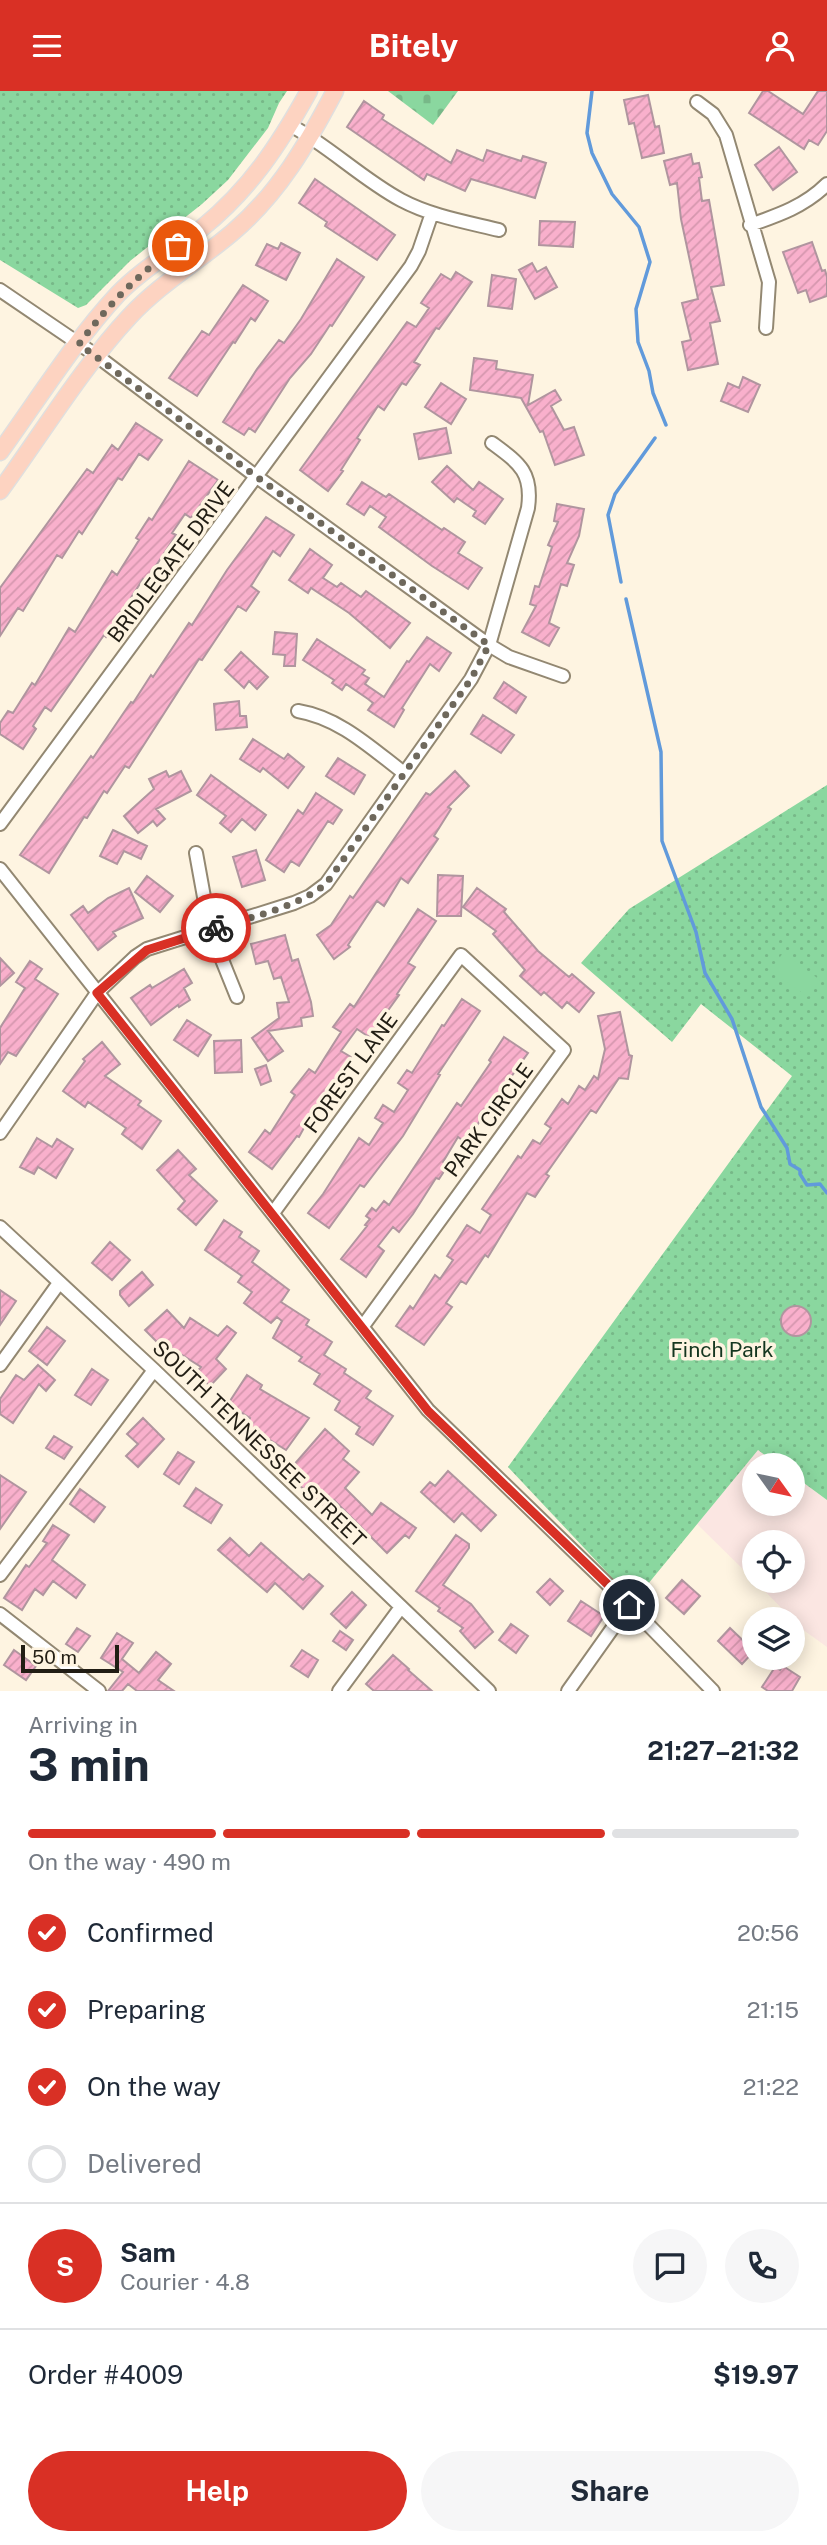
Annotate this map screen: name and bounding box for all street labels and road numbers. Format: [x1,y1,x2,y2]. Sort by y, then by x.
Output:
street label: BRIDLEGATE DRIVE [102,476,239,647]
street label: FOREST LANE [299,1008,403,1138]
street label: PARK CIRCLE [439,1058,538,1182]
street label: SOUTH TENNESSEE STREET [148,1335,371,1552]

